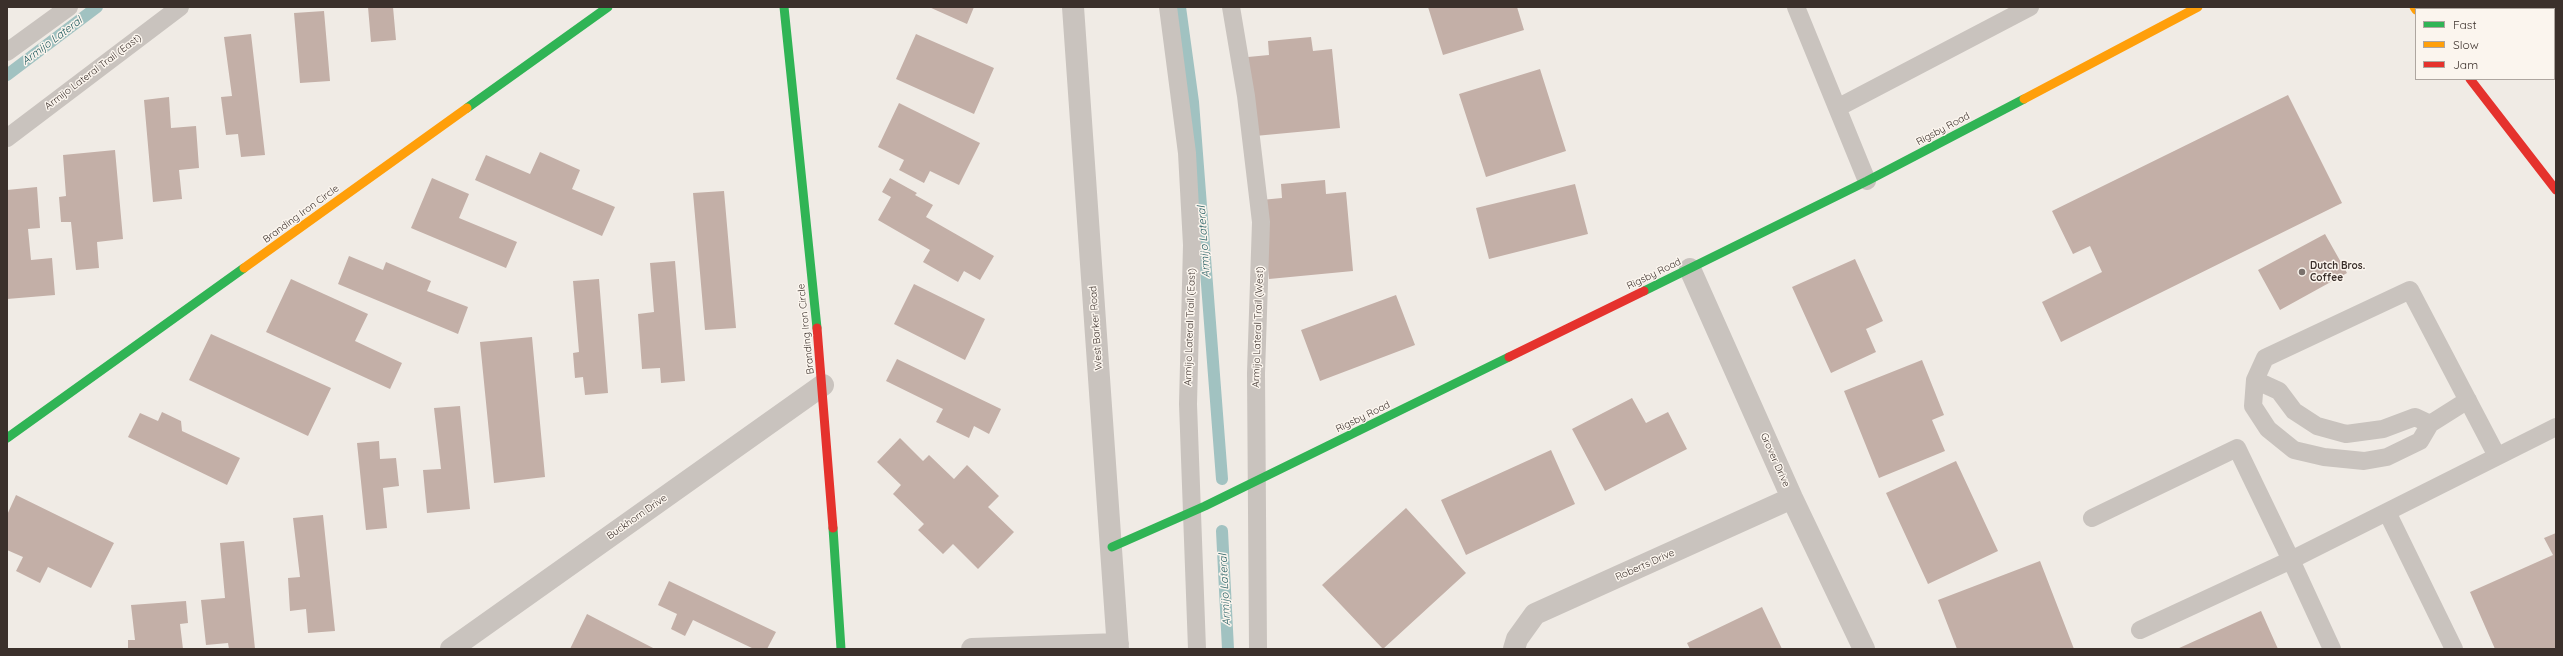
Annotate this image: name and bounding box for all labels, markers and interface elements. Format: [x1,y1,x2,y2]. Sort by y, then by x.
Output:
legend [2415,8,2555,80]
water label: Armijo Lateral [19,14,85,68]
text: Fast [2453,17,2477,32]
street label: Armijo Lateral Trail (East) [42,32,144,112]
text: Slow [2453,37,2479,52]
text: Jam [2453,57,2478,72]
street label: Rigsby Road [1914,110,1972,148]
street label: Branding Iron Circle [261,182,341,246]
water label: Armijo Lateral [1195,206,1213,278]
street label: Rigsby Road [1625,256,1683,292]
place label: Dutch Bros. Coffee [2310,260,2365,284]
street label: Armijo Lateral Trail (West) [1250,266,1266,388]
marker: Dutch Bros. Coffee [2297,267,2307,277]
street label: Armijo Lateral Trail (East) [1182,268,1198,386]
street label: Branding Iron Circle [795,283,817,375]
street label: West Barker Road [1087,285,1105,371]
street label: Rigsby Road [1334,399,1392,435]
street label: Grover Drive [1758,431,1792,489]
street label: Buckhorn Drive [605,492,669,542]
street label: Roberts Drive [1614,547,1676,583]
water label: Armijo Lateral [1217,554,1233,626]

